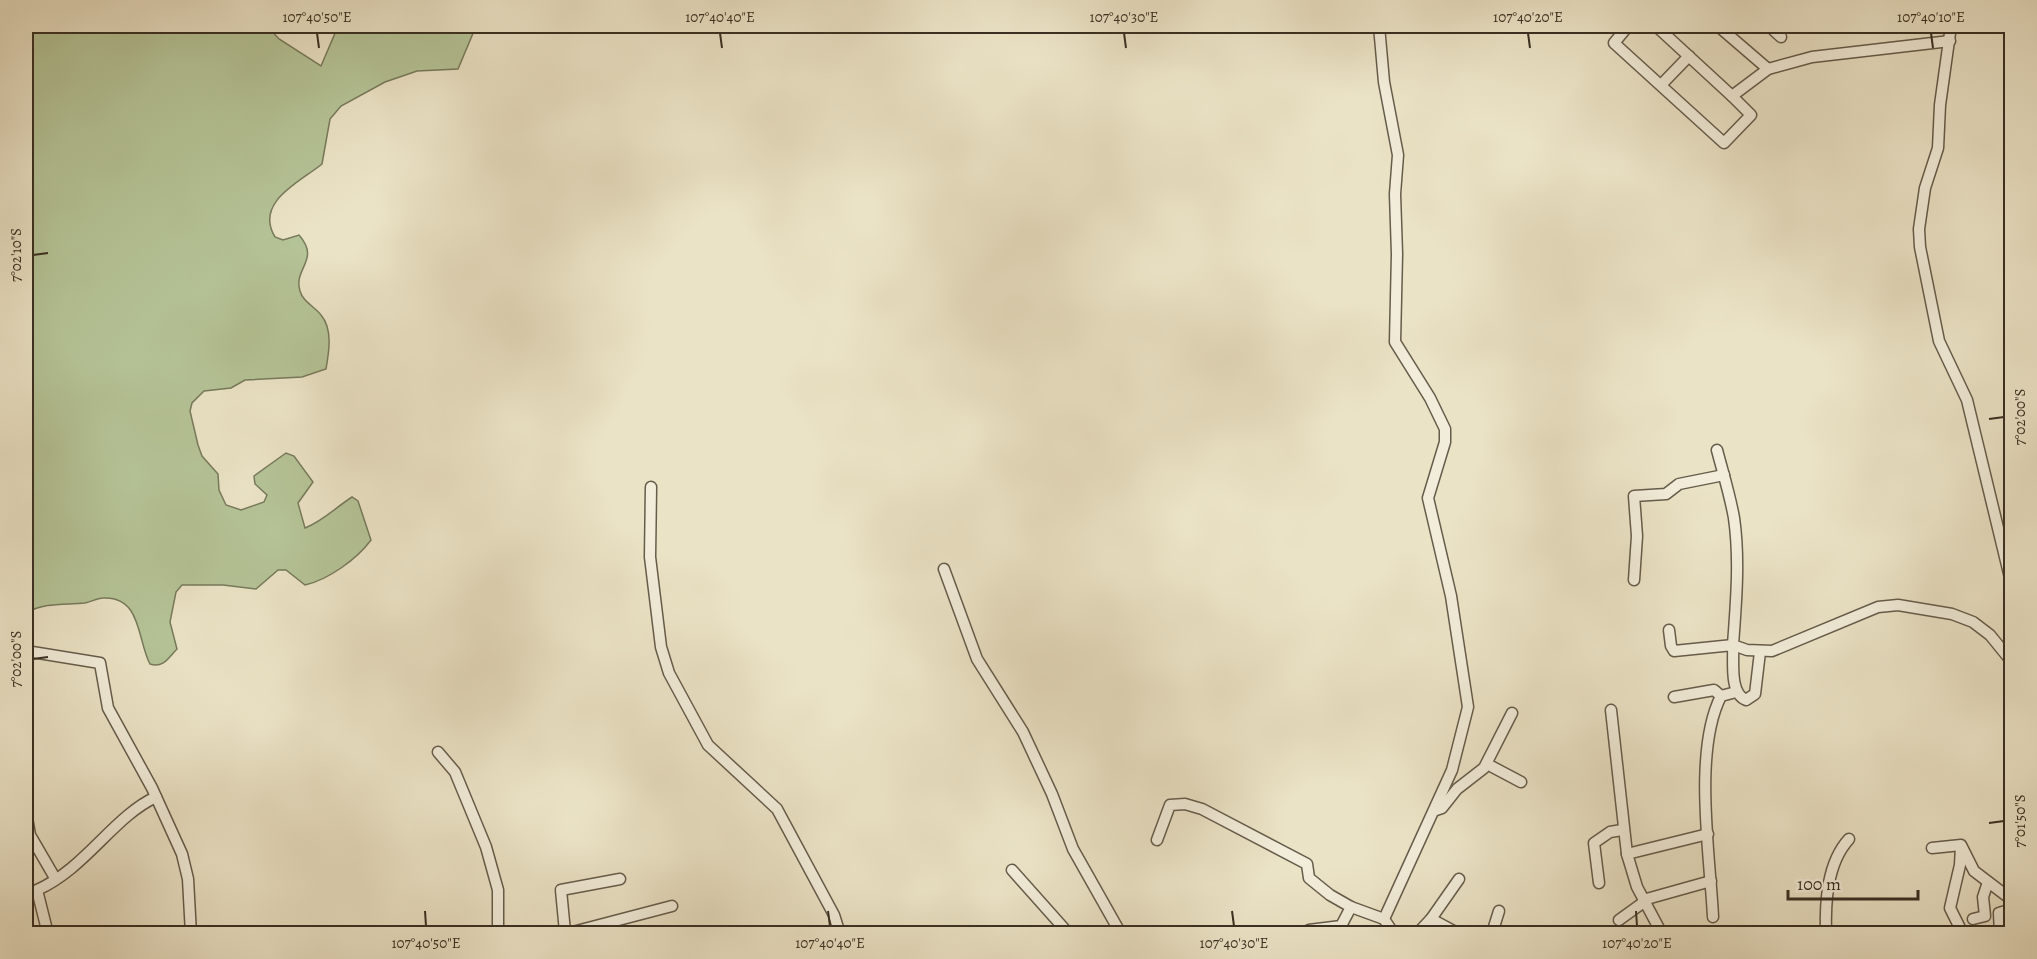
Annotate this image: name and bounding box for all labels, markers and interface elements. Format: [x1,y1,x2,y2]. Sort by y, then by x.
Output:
text: 107°40'50"E [282,7,352,27]
text: 107°40'40"E [685,7,755,27]
text: 107°40'30"E [1090,7,1158,27]
text: 107°40'20"E [1493,7,1563,27]
text: 107°40'10"E [1897,7,1965,27]
text: 7°02'10"S [6,228,26,282]
text: 7°02'00"S [2010,388,2030,446]
text: 7°02'00"S [6,630,26,688]
text: 7°01'50"S [2010,794,2030,848]
scale bar [1788,863,1918,901]
text: 100 m [1797,872,1841,896]
text: 107°40'50"E [391,933,461,953]
text: 107°40'40"E [795,933,865,953]
text: 107°40'30"E [1200,933,1268,953]
text: 107°40'20"E [1602,933,1672,953]

